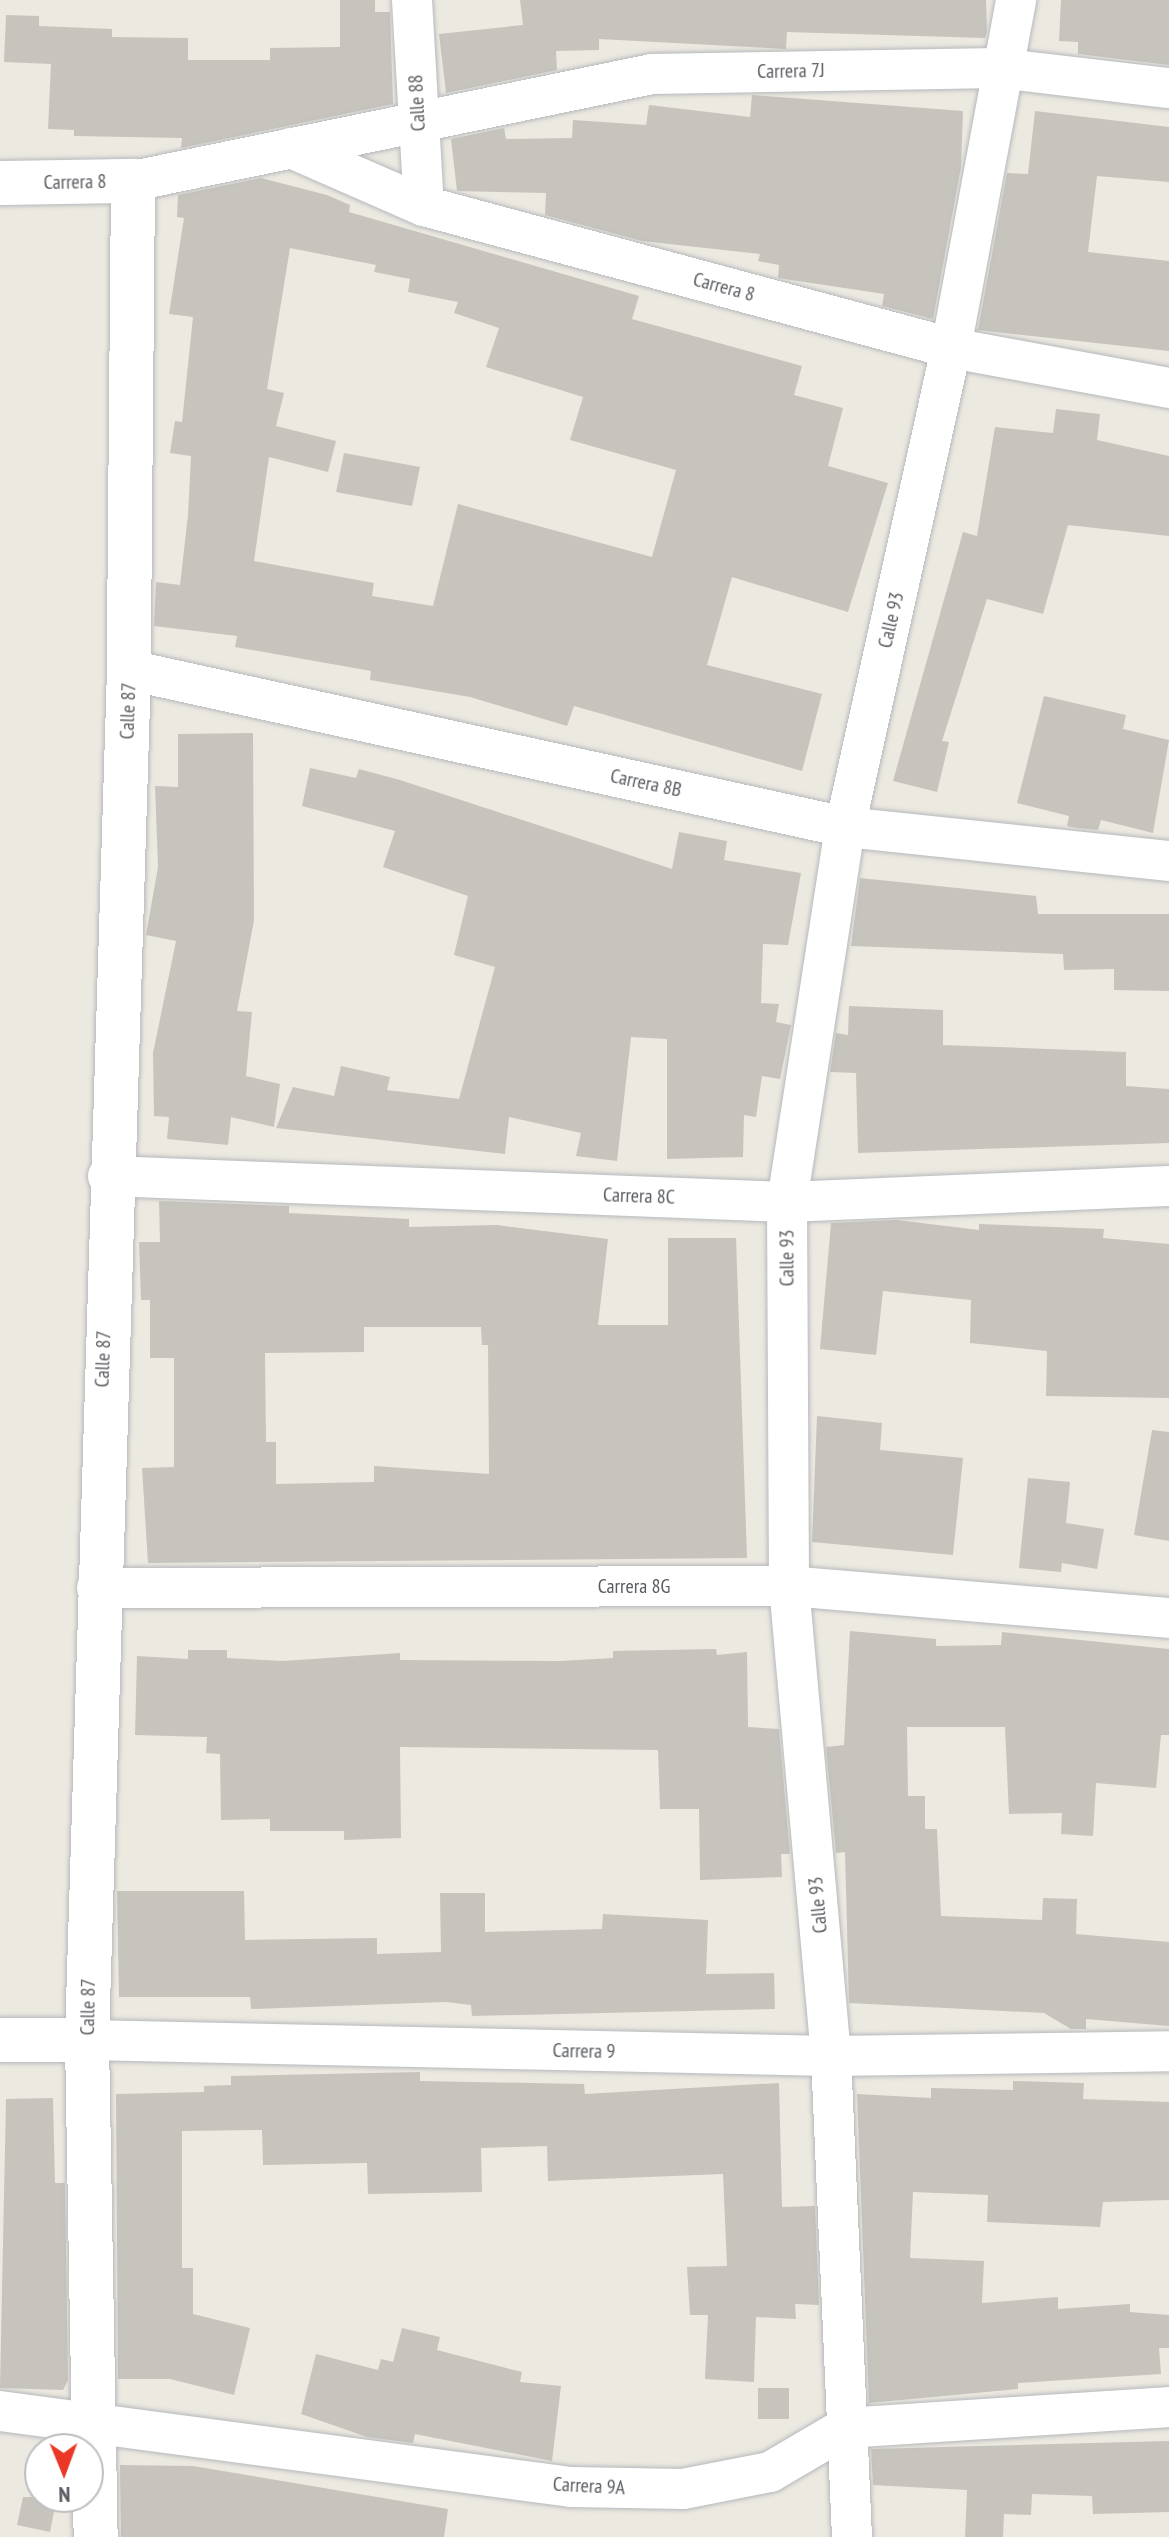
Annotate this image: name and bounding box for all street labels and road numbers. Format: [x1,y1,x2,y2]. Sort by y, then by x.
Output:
street label: Carrera 7J [757,58,825,84]
street label: Calle 88 [404,74,430,132]
street label: Carrera 8 [43,169,107,195]
street label: Carrera 8 [691,267,757,307]
street label: Calle 93 [873,590,909,650]
street label: Calle 87 [115,682,141,740]
street label: Carrera 8B [608,764,684,802]
street label: Carrera 8C [603,1183,675,1209]
street label: Calle 93 [775,1230,799,1286]
street label: Calle 87 [90,1330,116,1388]
street label: Carrera 8G [598,1574,670,1598]
street label: Calle 93 [804,1876,832,1934]
street label: Calle 87 [76,1978,100,2036]
street label: Carrera 9 [552,2038,616,2064]
street label: Carrera 9A [552,2472,626,2500]

